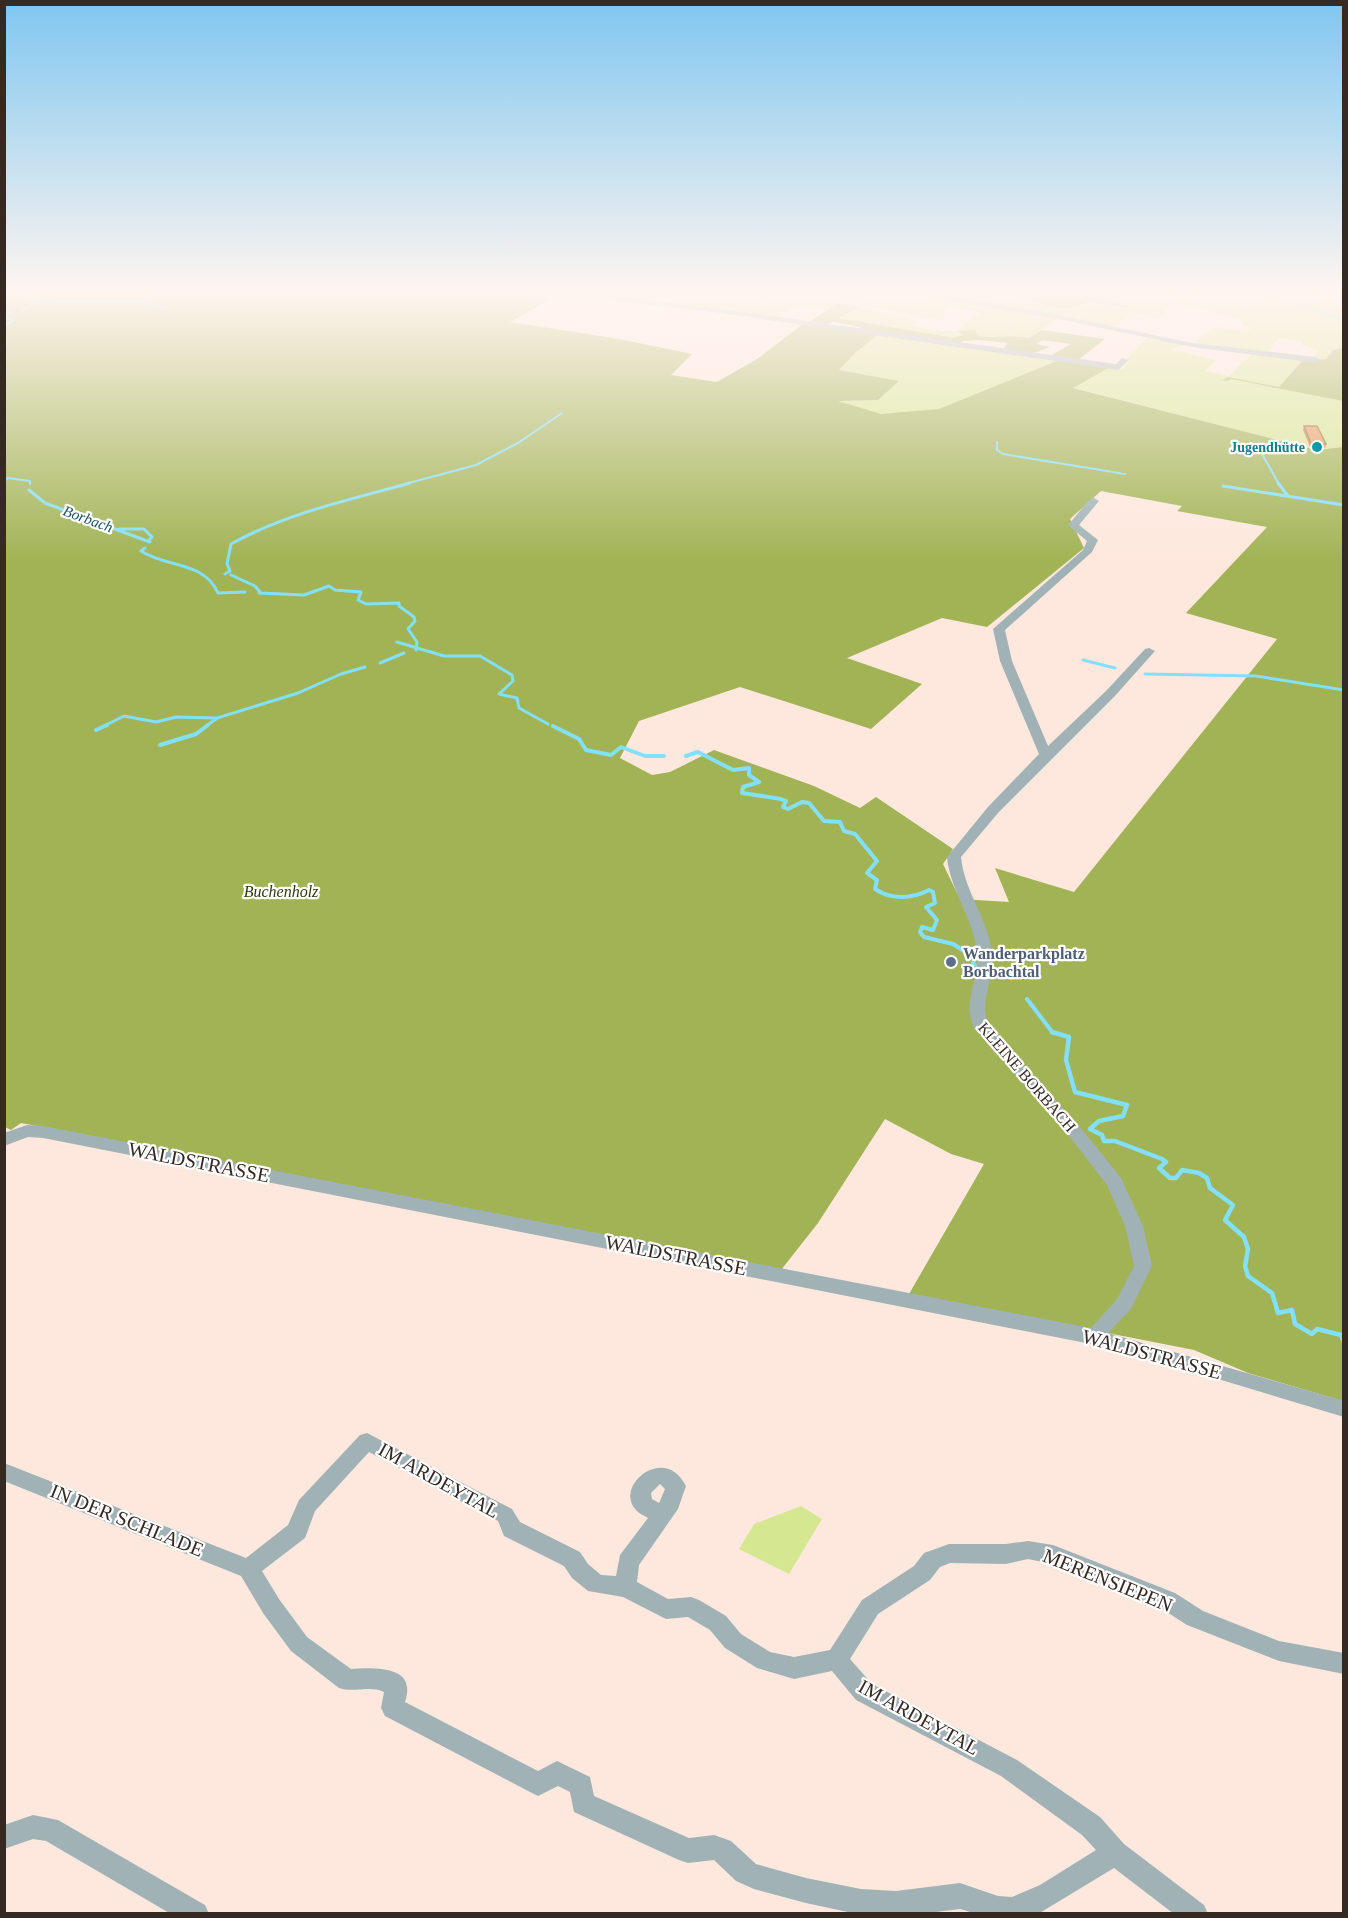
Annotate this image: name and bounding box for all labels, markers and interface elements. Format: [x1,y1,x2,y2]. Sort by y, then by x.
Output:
place label: Jugendhütte [1230,440,1305,455]
marker: Jugendhütte [1310,440,1324,454]
water label: Borbach [61,503,115,535]
park label: Buchenholz [244,883,319,900]
place label: Wanderparkplatz Borbachtal [963,945,1085,980]
marker: Wanderparkplatz Borbachtal [944,955,958,969]
street label: KLEINE BORBACH [975,1019,1079,1135]
street label: WALDSTRASSE [127,1138,271,1186]
street label: WALDSTRASSE [604,1231,748,1279]
street label: WALDSTRASSE [1080,1325,1224,1383]
street label: IM ARDEYTAL [375,1438,503,1522]
street label: IN DER SCHLADE [47,1479,207,1561]
street label: MERENSIEPEN [1040,1544,1176,1616]
street label: IM ARDEYTAL [855,1675,983,1759]

